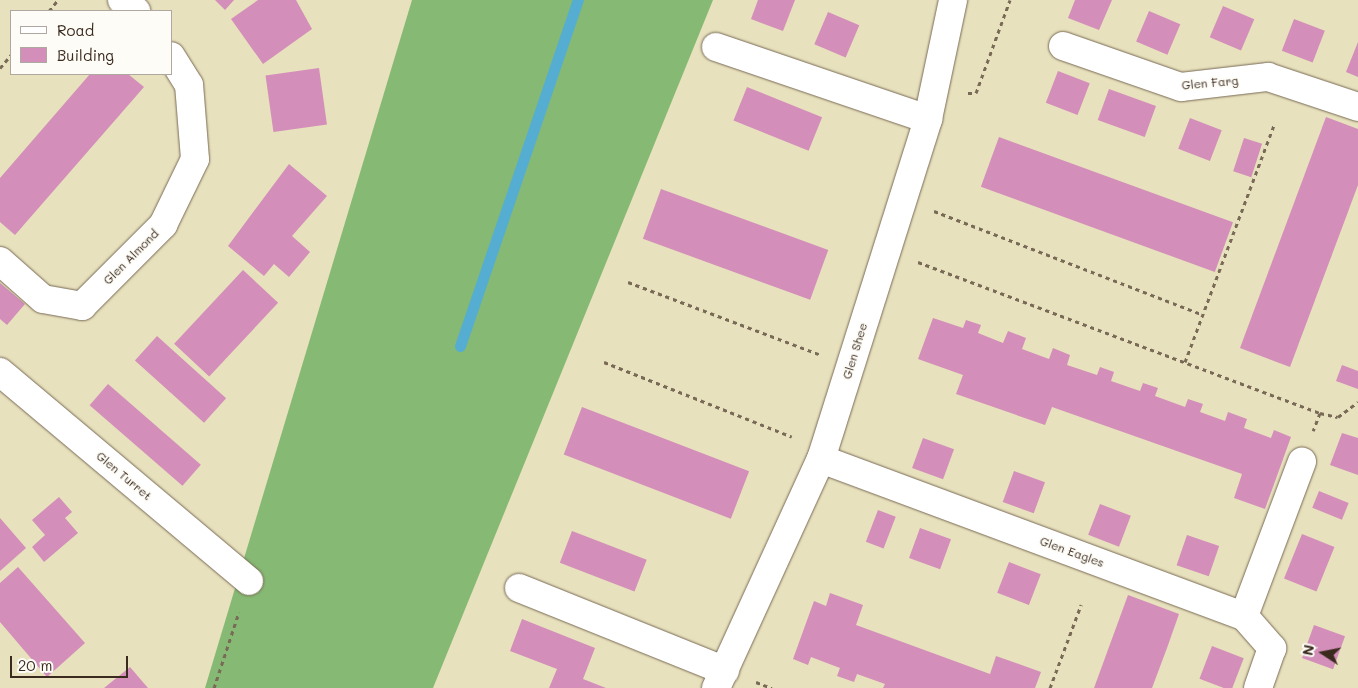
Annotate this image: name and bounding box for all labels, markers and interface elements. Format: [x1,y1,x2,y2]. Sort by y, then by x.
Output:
legend [10,10,172,75]
text: Road [57,20,94,40]
text: Building [57,45,114,65]
street label: Glen Farg [1181,73,1239,93]
street label: Glen Almond [100,226,162,288]
street label: Glen Shee [840,321,870,381]
street label: Glen Turret [93,449,155,503]
street label: Glen Eagles [1038,534,1106,570]
north arrow [1298,628,1348,678]
text: N [1297,643,1318,657]
scale bar [12,646,130,678]
text: 20 m [18,655,52,675]

